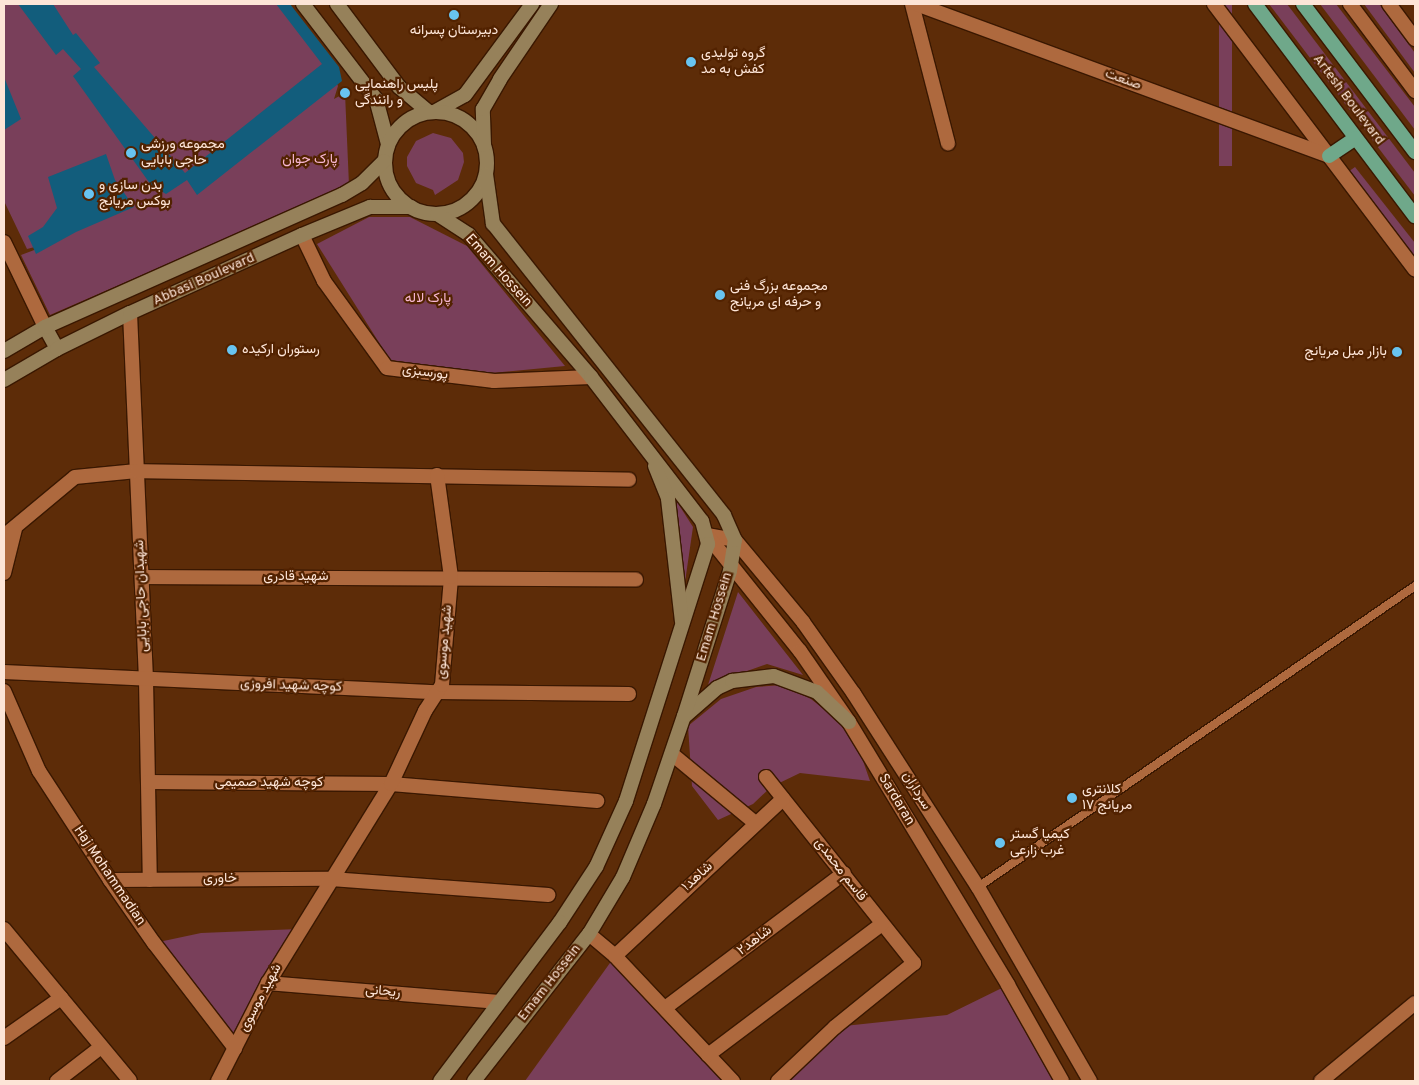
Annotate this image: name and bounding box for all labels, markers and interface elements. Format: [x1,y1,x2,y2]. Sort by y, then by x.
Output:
marker: دبیرستان پسرانه [448,9,460,21]
place label: دبیرستان پسرانه [410,23,498,39]
place label: گروه تولیدی کفش به مد [701,46,765,78]
street label: Artesh Boulevard [1309,52,1387,148]
marker: گروه تولیدی کفش به مد [685,56,697,68]
street label: صنعت [1103,66,1143,94]
place label: پلیس راهنمایی و رانندگی [355,77,438,110]
marker: پلیس راهنمایی و رانندگی [339,87,351,99]
place label: مجموعه ورزشی حاجی بابایی [141,137,225,170]
marker: مجموعه ورزشی حاجی بابایی [125,147,137,159]
park label: پارک جوان [282,152,338,168]
place label: بدن سازی و بوکس مریانج [99,178,171,210]
marker: بدن سازی و بوکس مریانج [83,188,95,200]
street label: Emam Hossein [461,231,535,311]
street label: Abbasi Boulevard [151,250,257,310]
place label: مجموعه بزرگ فنی و حرفه ای مریانج [730,279,828,312]
marker: مجموعه بزرگ فنی و حرفه ای مریانج [714,289,726,301]
park label: پارک لاله [405,291,451,307]
place label: رستوران ارکیده [242,342,320,358]
marker: رستوران ارکیده [226,344,238,356]
place label: بازار مبل مریانج [1305,344,1387,360]
marker: بازار مبل مریانج [1391,346,1403,358]
street label: پورسبزی [401,362,449,384]
street label: شهیدان حاجی بابایی [132,540,152,652]
street label: شهید قادری [263,569,329,585]
street label: Emam Hossein [693,570,737,664]
street label: شهید موسوی [433,604,457,680]
street label: کوچه شهید افروزی [240,676,342,696]
street label: سرداران [898,769,934,813]
street label: Sardaran [874,771,918,829]
street label: کوچه شهید صمیمی [215,775,323,791]
place label: کلانتری ۱۷ مریانج [1082,782,1132,814]
marker: کلانتری ۱۷ مریانج [1066,792,1078,804]
street label: Haj Mohammadian [69,823,149,929]
place label: کیمیا گستر غرب زارعی [1010,827,1070,860]
street label: قاسم محمدی [810,835,870,905]
marker: کیمیا گستر غرب زارعی [994,837,1006,849]
street label: شاهد۱ [679,859,717,895]
street label: خاوری [203,871,237,887]
street label: شاهد۲ [734,922,776,960]
street label: Emam Hossein [515,941,585,1025]
street label: شهید موسوی [236,961,286,1035]
street label: ریحانی [365,982,401,1002]

